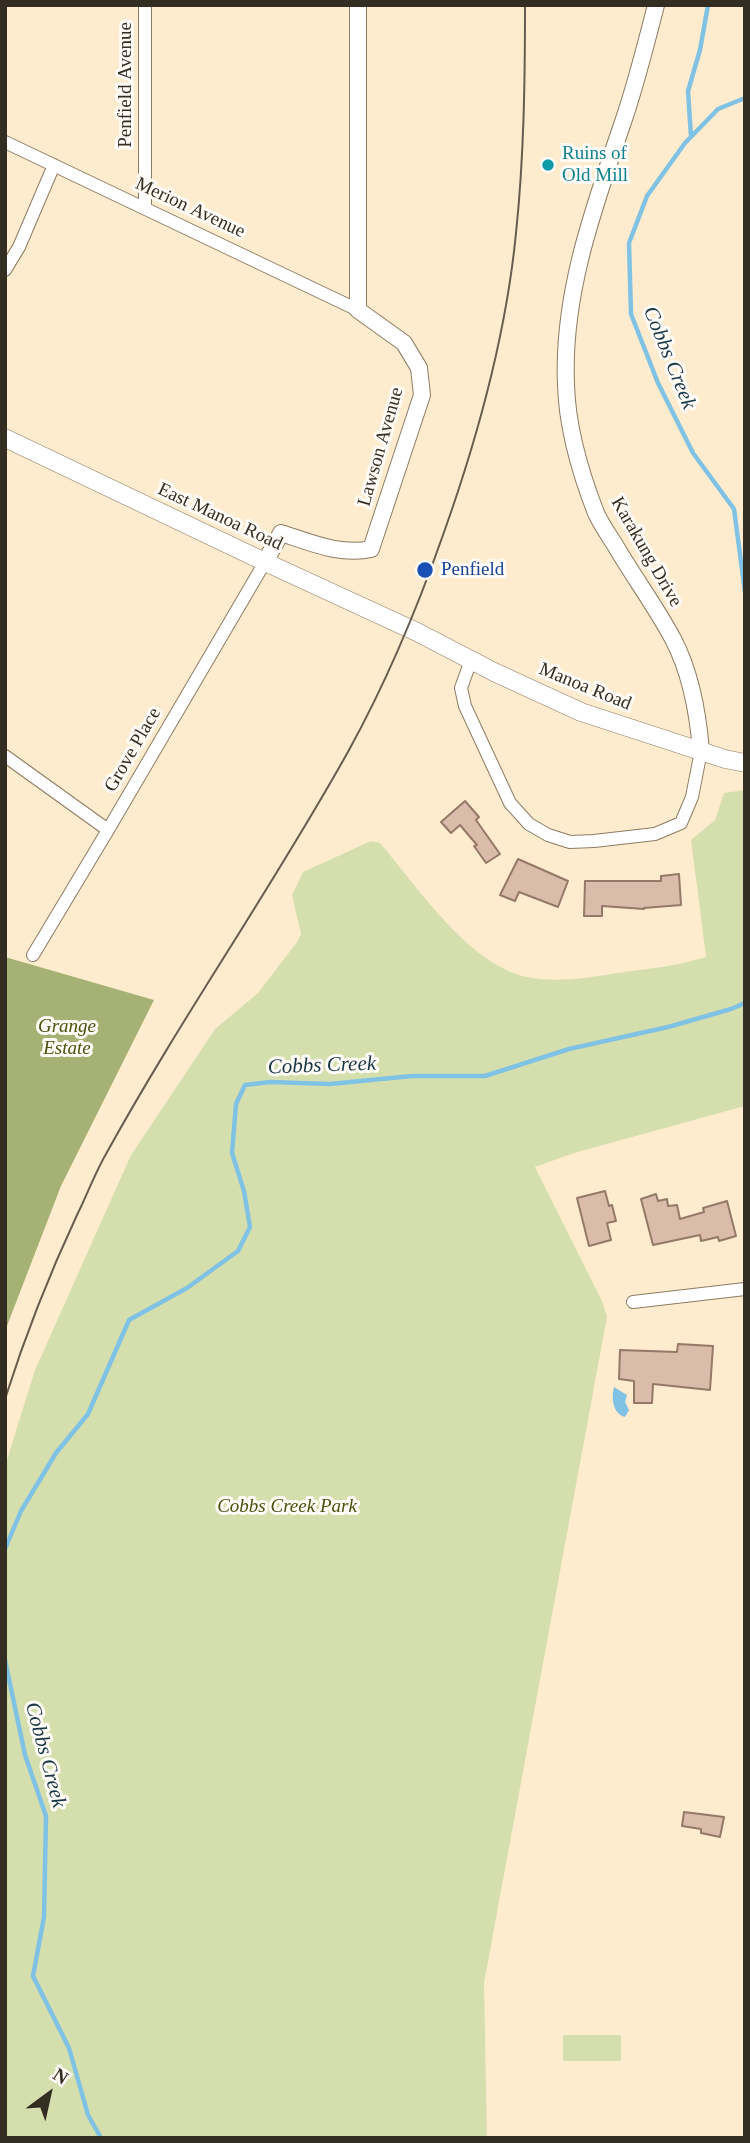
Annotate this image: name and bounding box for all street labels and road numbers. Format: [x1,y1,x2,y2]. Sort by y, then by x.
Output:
street label: Penfield Avenue [115,22,137,148]
street label: Merion Avenue [132,173,248,243]
street label: Lawson Avenue [353,385,409,509]
street label: East Manoa Road [154,478,286,556]
street label: Karakung Drive [605,493,687,611]
street label: Manoa Road [535,658,635,716]
street label: Grove Place [100,704,166,796]

